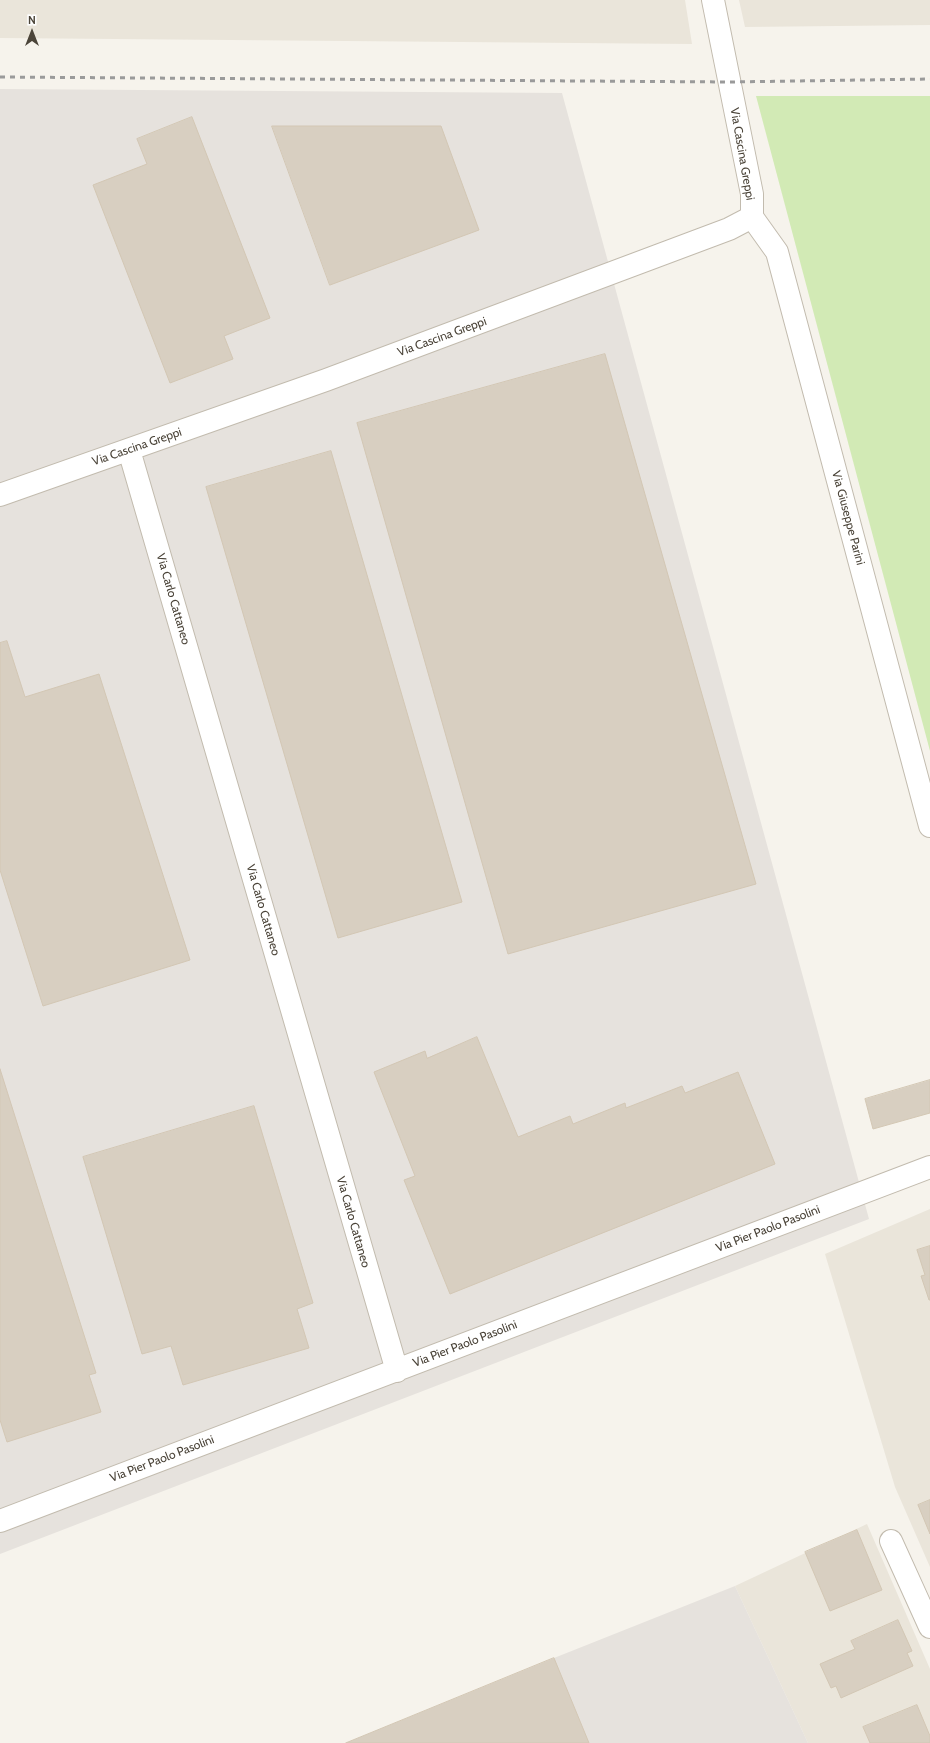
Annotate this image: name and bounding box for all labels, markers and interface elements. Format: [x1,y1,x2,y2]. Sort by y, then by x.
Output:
north arrow [12,12,52,52]
text: N [28,13,36,27]
street label: Via Cascina Greppi [727,107,757,201]
street label: Via Cascina Greppi [395,314,489,360]
street label: Via Cascina Greppi [90,425,184,469]
street label: Via Giuseppe Parini [828,469,868,567]
street label: Via Carlo Cattaneo [153,552,193,646]
street label: Via Carlo Cattaneo [243,863,283,957]
street label: Via Carlo Cattaneo [333,1175,373,1269]
street label: Via Pier Paolo Pasolini [714,1202,822,1256]
street label: Via Pier Paolo Pasolini [411,1317,519,1371]
street label: Via Pier Paolo Pasolini [108,1432,216,1486]

